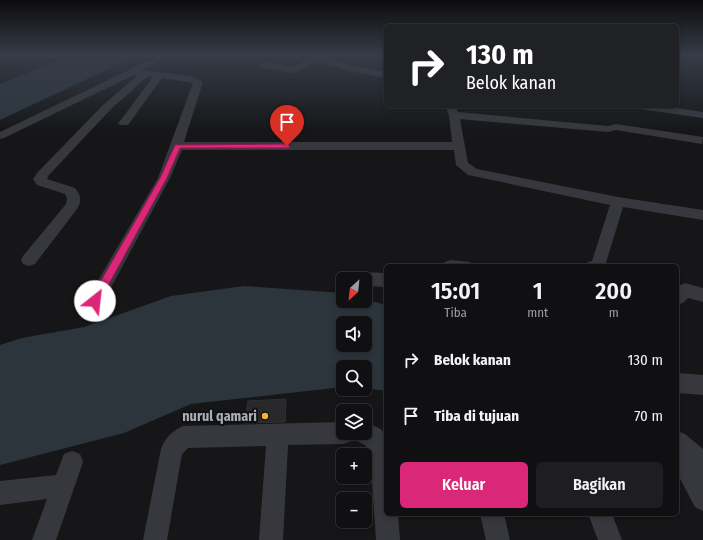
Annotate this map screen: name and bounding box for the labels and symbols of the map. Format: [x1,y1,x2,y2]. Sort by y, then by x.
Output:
pin [270,105,304,146]
north arrow [336,272,372,308]
position arrow [74,280,116,322]
place label: nurul qamari [182,408,257,425]
marker: nurul qamari [260,411,270,421]

